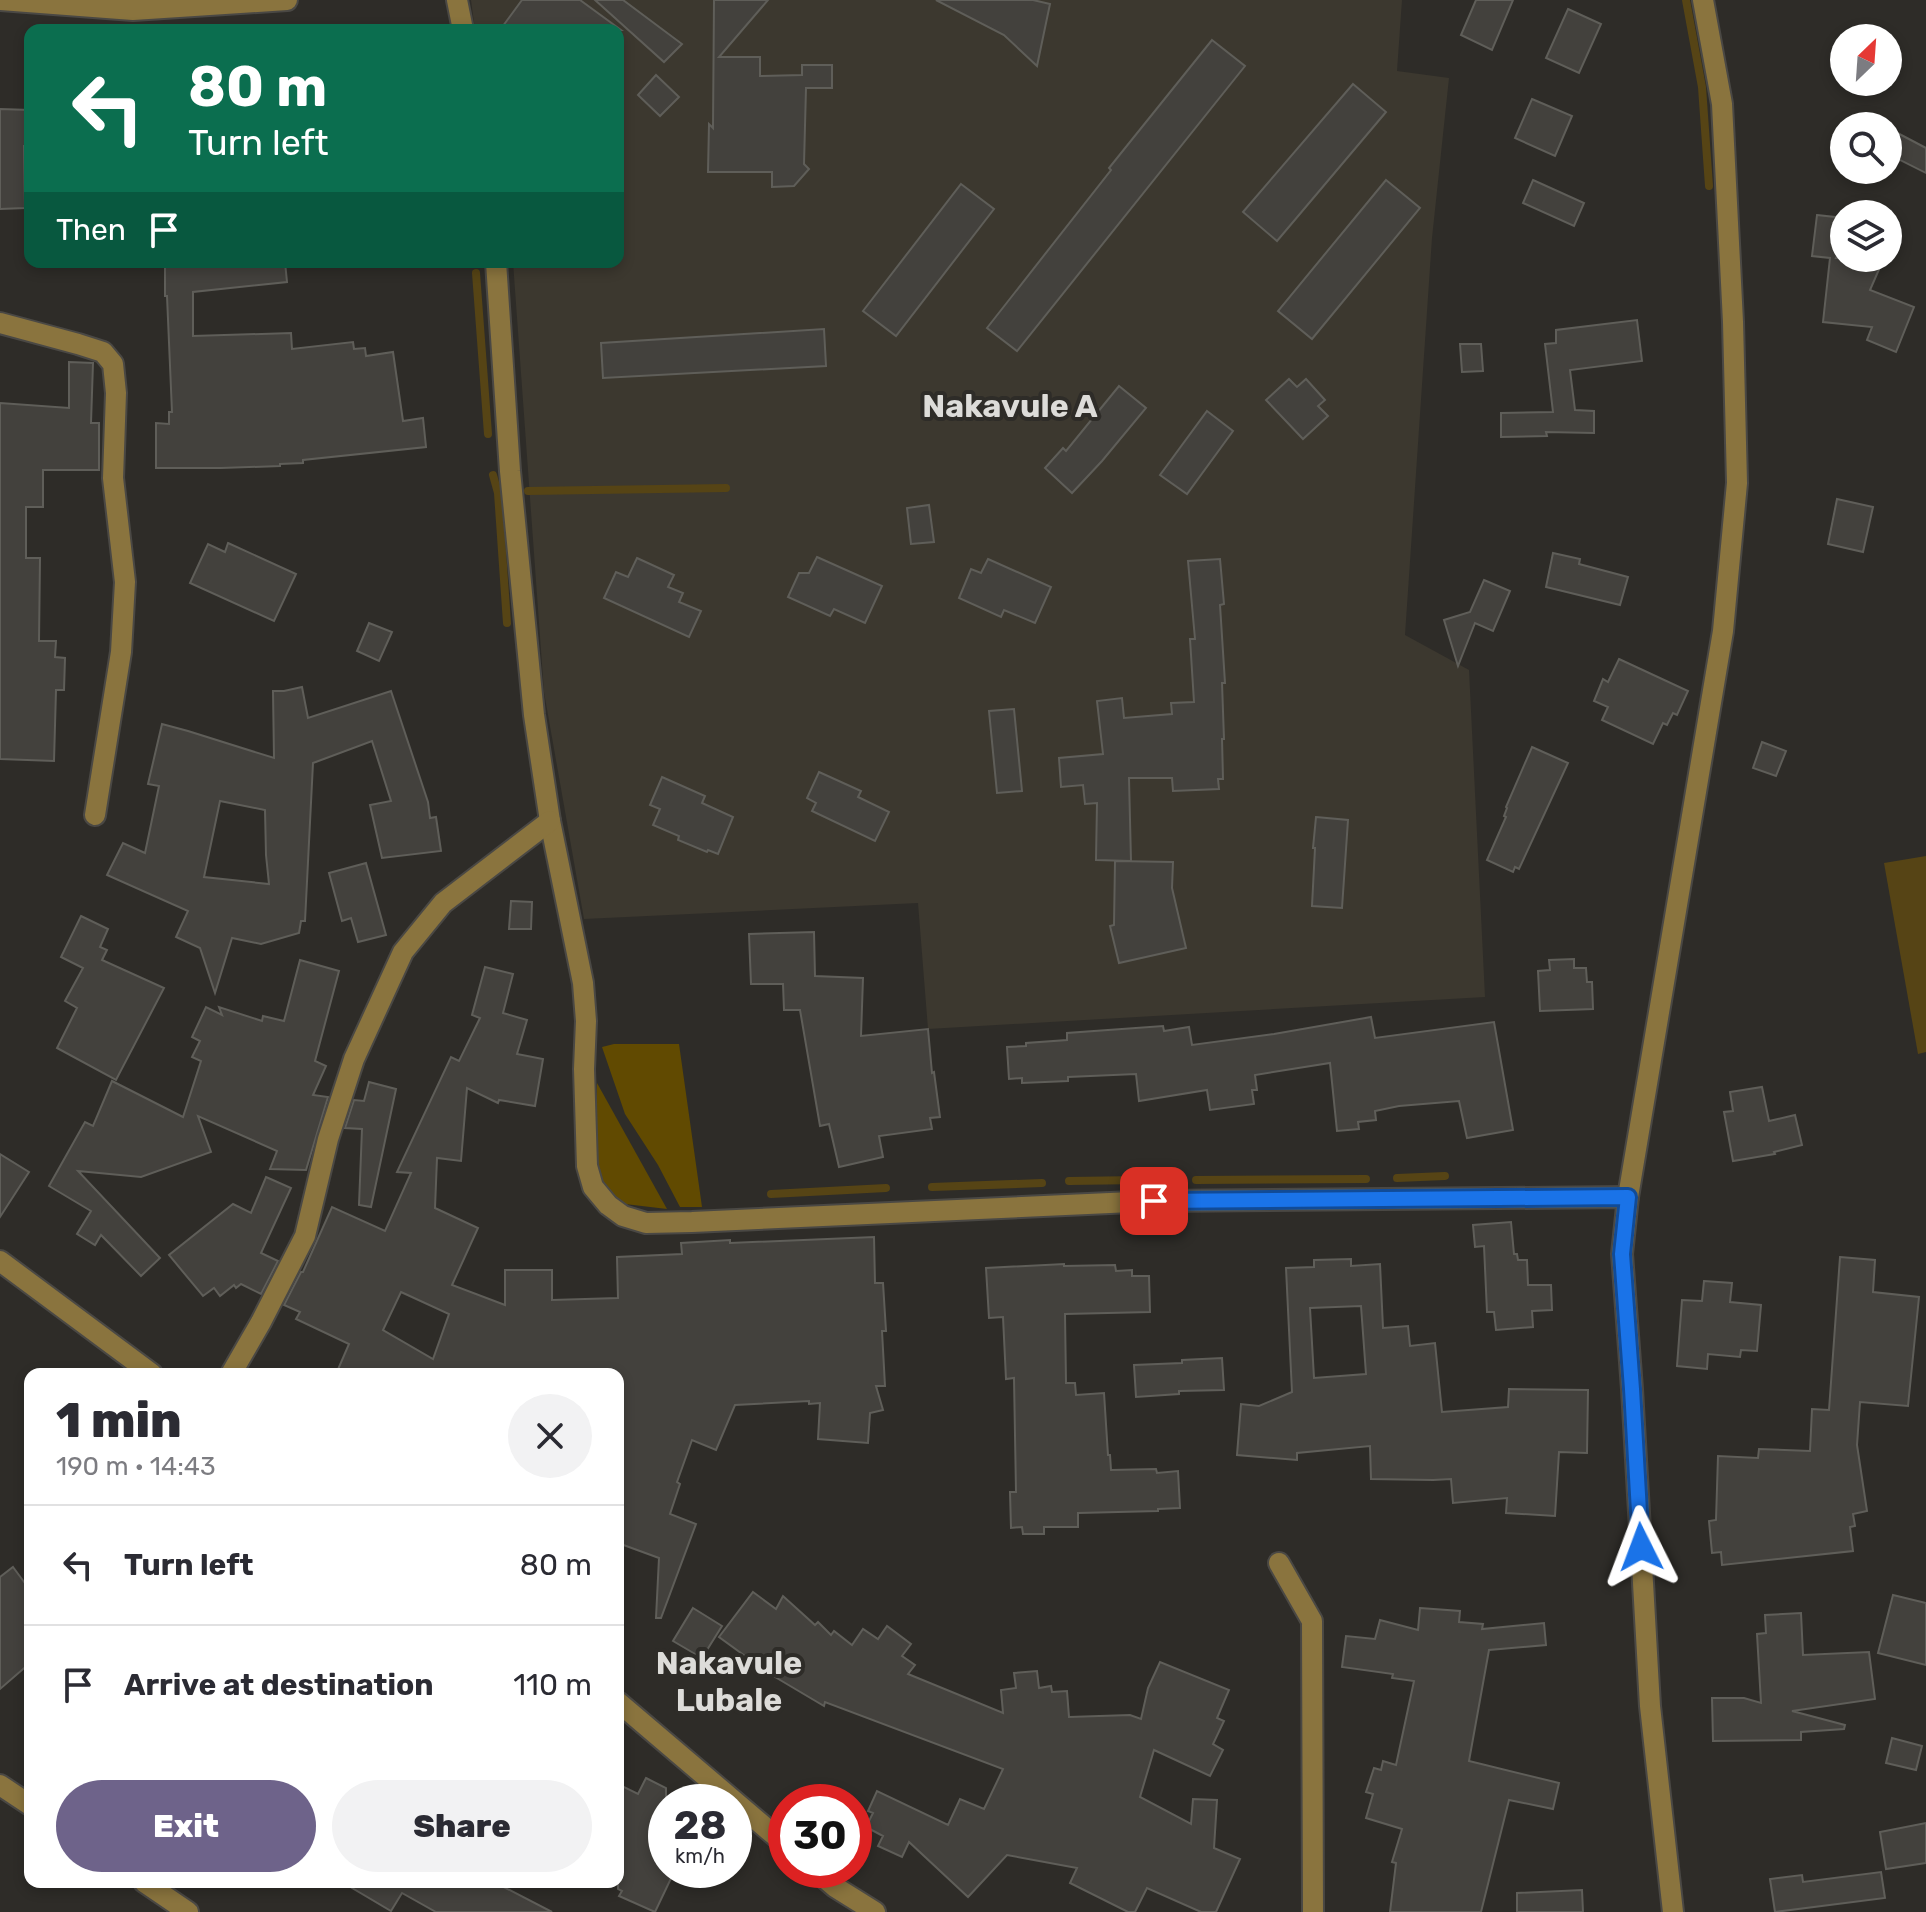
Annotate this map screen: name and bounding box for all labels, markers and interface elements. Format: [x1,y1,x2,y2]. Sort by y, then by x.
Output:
north arrow [1830,24,1902,96]
map controls [1830,24,1902,272]
text: 80 m [188,54,327,120]
icon: left [56,56,160,160]
button: search [1830,112,1902,184]
text: Turn left [188,121,329,164]
button: layers [1830,200,1902,272]
icon: arrive [142,208,186,252]
text: Then [56,212,126,248]
district label: Nakavule A [922,387,1098,425]
pin [1120,1167,1188,1235]
icon: arrive [1132,1179,1176,1223]
text: 1 min [56,1392,182,1449]
button: close [508,1394,592,1478]
text: 190 m · 14:43 [56,1451,216,1482]
position arrow [1599,1505,1683,1589]
icon: left [56,1543,100,1587]
text: Turn left [124,1547,254,1583]
text: 80 m [520,1547,592,1583]
district label: Nakavule Lubale [656,1644,802,1719]
icon: arrive [56,1663,100,1707]
text: Arrive at destination [124,1667,434,1703]
text: 110 m [513,1667,592,1703]
button: Exit [56,1780,316,1872]
button: Share [332,1780,592,1872]
speed limit sign: 30 [768,1784,872,1888]
text: 28 [673,1802,727,1849]
text: km/h [675,1844,725,1868]

